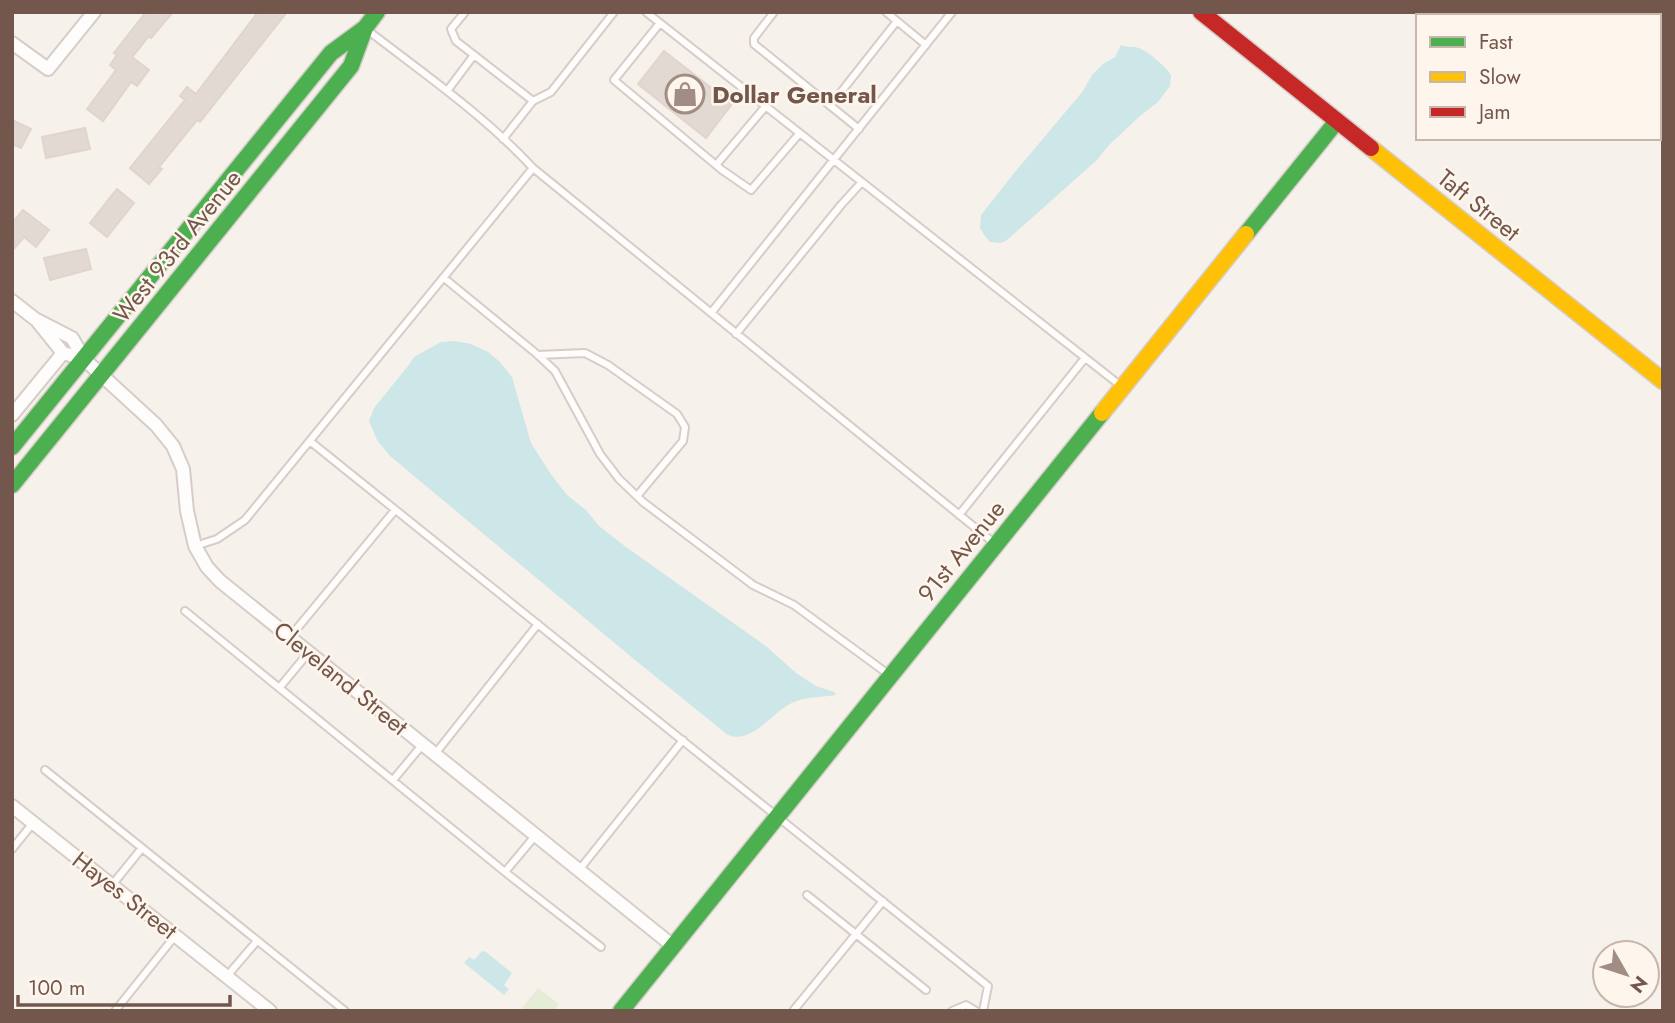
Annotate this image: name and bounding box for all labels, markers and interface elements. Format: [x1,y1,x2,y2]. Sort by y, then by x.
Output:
legend [1416,14,1661,140]
text: Fast [1479,27,1512,57]
text: Slow [1479,62,1521,92]
shop icon: Dollar General [664,73,706,115]
place label: Dollar General [712,77,877,112]
text: Jam [1476,97,1511,127]
street label: Taft Street [1430,161,1528,249]
street label: West 93rd Avenue [104,162,250,330]
street label: 91st Avenue [909,493,1013,609]
street label: Cleveland Street [266,613,416,743]
street label: Hayes Street [65,843,185,948]
north arrow [1591,939,1661,1009]
scale bar [18,964,229,1008]
text: N [1624,970,1654,999]
text: 100 m [28,973,85,1003]

